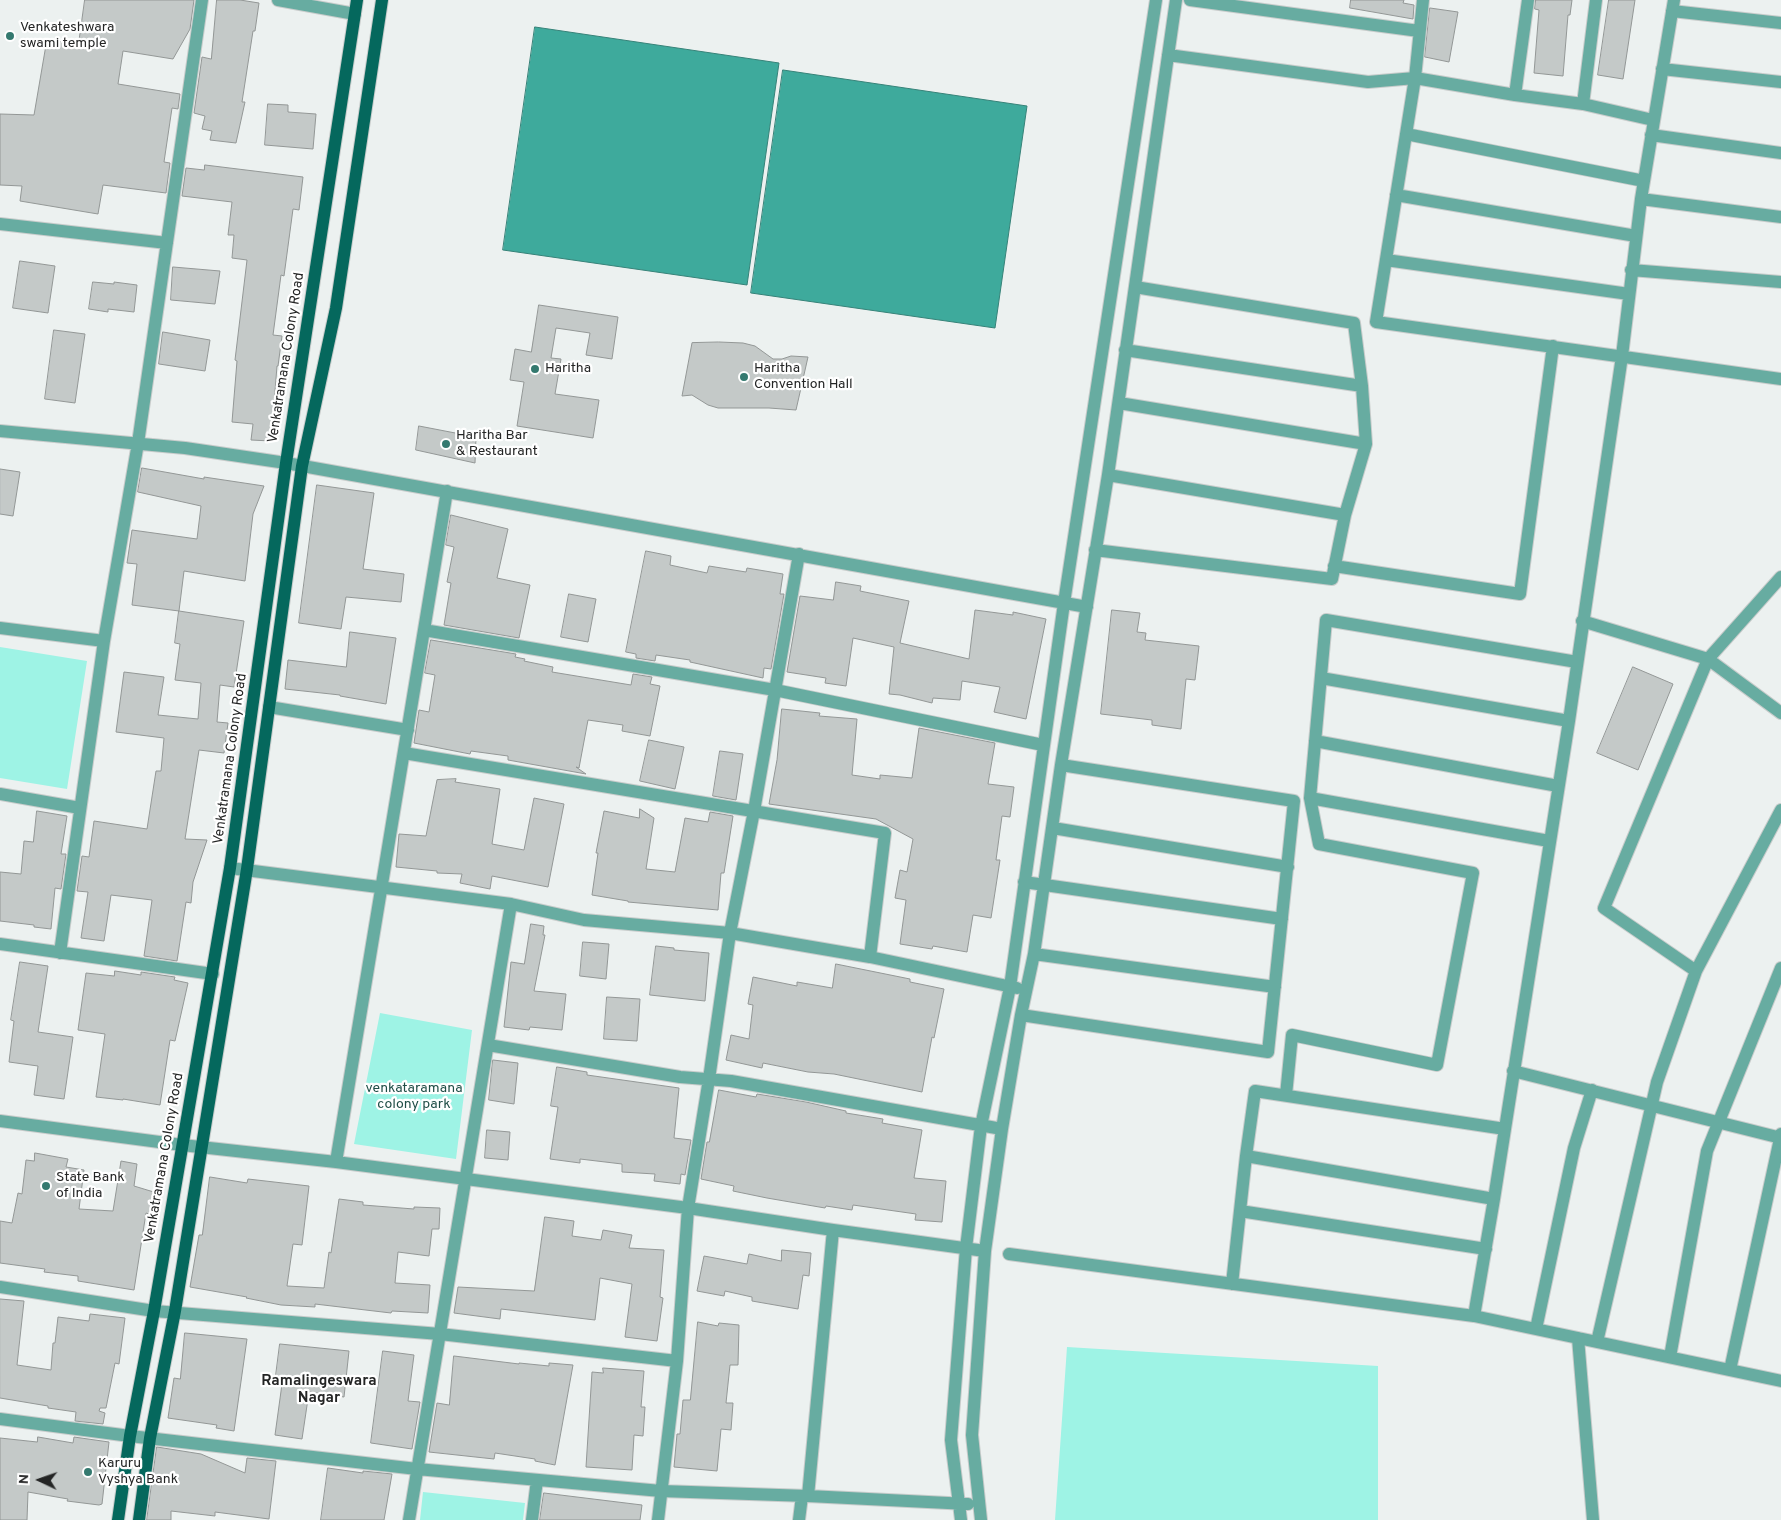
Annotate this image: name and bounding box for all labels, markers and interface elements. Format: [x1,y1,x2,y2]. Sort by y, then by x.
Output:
place label: Venkateshwara swami temple [20,20,114,52]
marker: Venkateshwara swami temple [4,30,16,42]
street label: Venkatramana Colony Road [265,272,309,444]
place label: Haritha [545,361,591,377]
place label: Haritha Convention Hall [754,361,853,394]
marker: Haritha [529,363,541,375]
marker: Haritha Convention Hall [738,371,750,383]
place label: Haritha Bar & Restaurant [456,428,538,461]
marker: Haritha Bar & Restaurant [440,438,452,450]
street label: Venkatramana Colony Road [211,672,251,846]
street label: Venkatramana Colony Road [142,1072,188,1244]
park label: venkataramana colony park [365,1081,463,1114]
place label: State Bank of India [56,1170,125,1202]
marker: State Bank of India [40,1180,52,1192]
district label: Ramalingeswara Nagar [261,1373,377,1408]
north arrow [15,1455,65,1505]
place label: Karuru Vyshya Bank [98,1456,178,1488]
marker: Karuru Vyshya Bank [82,1466,94,1478]
text: N [16,1474,33,1485]

